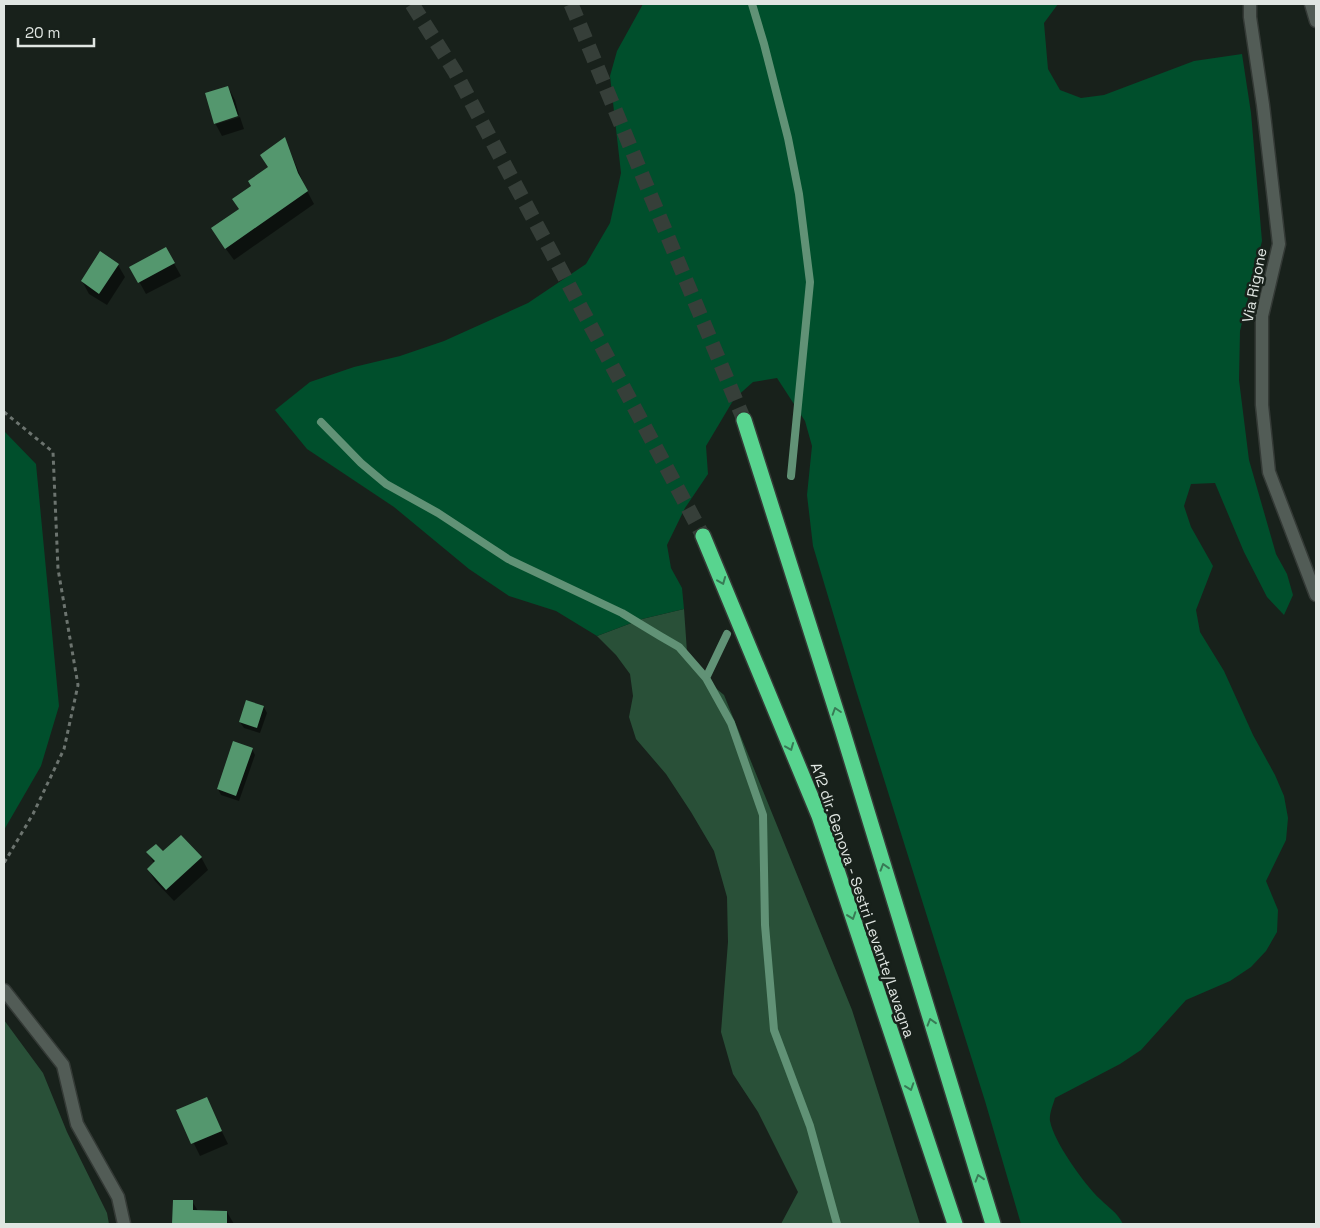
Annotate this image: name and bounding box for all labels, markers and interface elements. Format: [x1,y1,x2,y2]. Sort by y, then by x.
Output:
scale bar [18,15,94,47]
text: 20 m [25,23,60,42]
street label: Via Rigone [1237,246,1271,324]
one-way arrow [715,576,726,585]
one-way arrow [832,708,842,716]
one-way arrow [785,743,795,751]
street label: A12 dir. Genova - Sestri Levante/Lavagna [807,760,919,1040]
one-way arrow [880,863,890,871]
one-way arrow [847,912,857,920]
one-way arrow [927,1019,937,1027]
one-way arrow [904,1082,914,1091]
one-way arrow [974,1174,984,1182]

